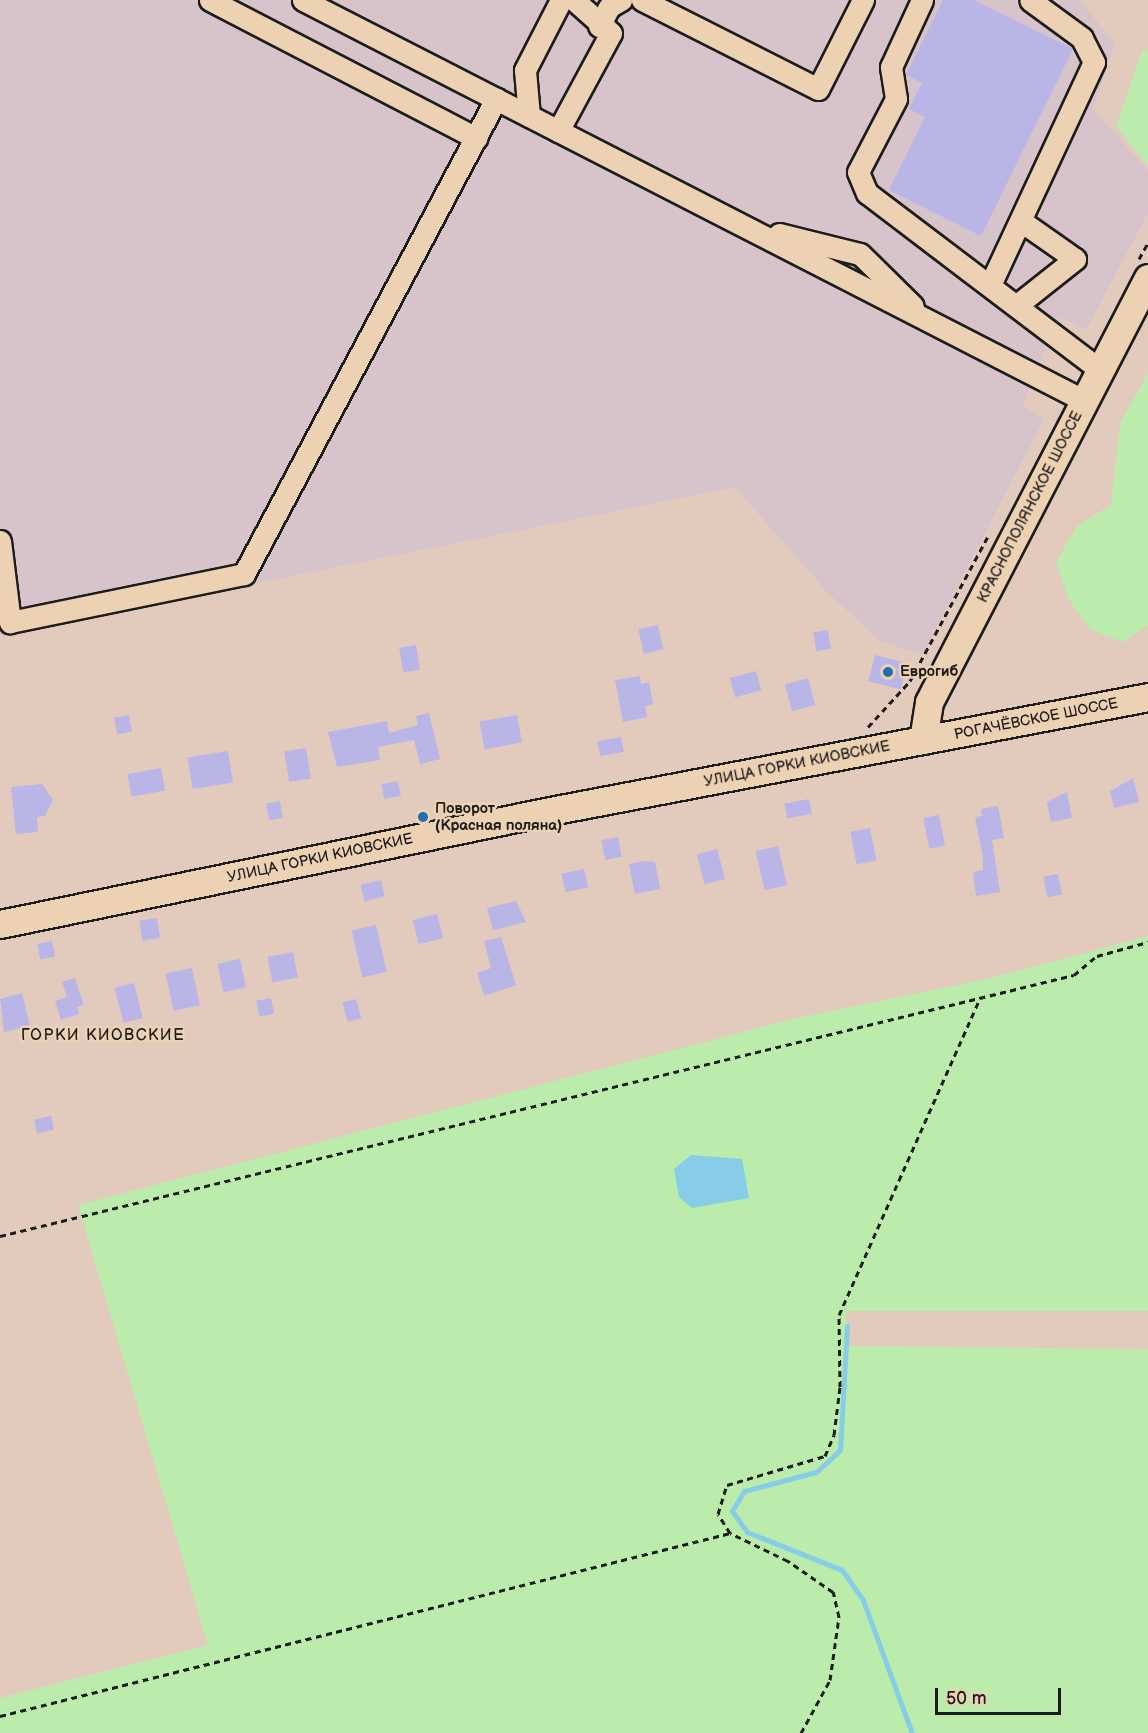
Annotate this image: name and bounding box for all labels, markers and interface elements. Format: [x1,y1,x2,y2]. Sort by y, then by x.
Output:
street label: КРАСНОПОЛЯНСКОЕ ШОССЕ [974,408,1086,606]
place label: Еврогиб [900,663,958,681]
marker: Еврогиб [881,665,895,679]
street label: РОГАЧЁВСКОЕ ШОССЕ [952,694,1120,744]
street label: УЛИЦА ГОРКИ КИОВСКИЕ [702,737,892,791]
place label: Поворот (Красная поляна) [435,799,562,834]
marker: Поворот (Красная поляна) [416,810,430,824]
street label: УЛИЦА ГОРКИ КИОВСКИЕ [226,830,414,886]
district label: ГОРКИ КИОВСКИЕ [21,1026,185,1046]
scale bar [938,1676,1064,1714]
text: 50 m [946,1688,987,1709]

